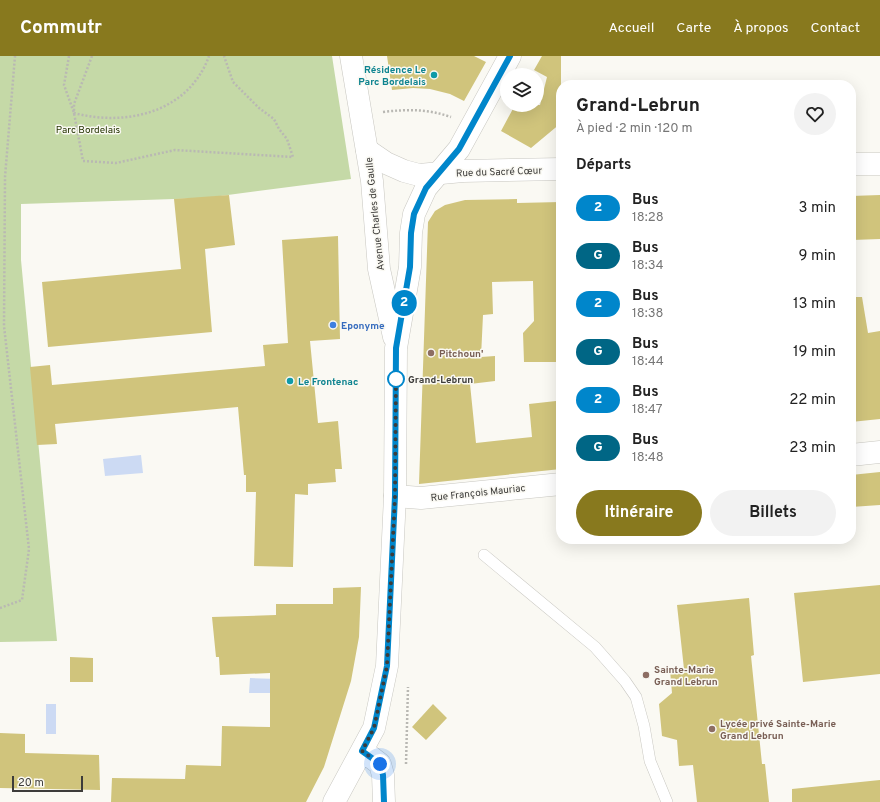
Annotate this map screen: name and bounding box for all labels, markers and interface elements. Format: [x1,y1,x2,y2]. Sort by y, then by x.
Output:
text: Commutr [20,16,102,40]
text: Accueil [608,20,654,37]
text: Carte [676,20,711,37]
text: À propos [733,20,789,37]
text: Contact [811,20,860,37]
place label: Résidence Le Parc Bordelais [358,64,426,89]
map controls [500,68,544,112]
button: layers [500,68,544,112]
marker: Résidence Le Parc Bordelais [429,70,439,80]
button: heart [794,93,836,135]
text: Grand-Lebrun [576,94,700,118]
text: À pied · 2 min · 120 m [576,121,693,137]
park label: Parc Bordelais [56,124,121,137]
text: Départs [576,156,631,175]
street label: Avenue Charles de Gaulle [363,157,388,271]
street label: Rue du Sacré Cœur [456,164,543,181]
text: Bus [632,191,659,210]
text: 2 [594,199,602,216]
text: 3 min [798,199,836,218]
text: 18:28 [632,210,664,226]
text: Bus [632,239,659,258]
text: G [593,247,603,264]
text: 9 min [799,247,836,266]
text: 18:34 [632,258,664,274]
text: Bus [632,287,659,306]
line badge: 2 [391,290,417,316]
text: 2 [400,294,408,311]
text: 2 [594,295,602,312]
text: 13 min [793,295,836,314]
text: 18:38 [632,306,664,322]
marker: Eponyme [328,320,338,330]
place label: Eponyme [341,320,385,333]
text: Bus [632,335,659,354]
text: G [593,343,603,360]
text: 19 min [793,343,836,362]
marker: Pitchoun' [426,348,436,358]
place label: Pitchoun' [439,348,483,361]
text: 18:44 [632,354,664,370]
marker: Grand-Lebrun [387,370,405,388]
place label: Grand-Lebrun [408,374,473,387]
marker: Le Frontenac [285,376,295,386]
place label: Le Frontenac [298,376,358,389]
text: Bus [632,383,659,402]
text: 2 [594,391,602,408]
text: 22 min [789,391,836,410]
text: 18:47 [632,402,662,418]
text: Bus [632,431,659,450]
text: G [593,439,603,456]
text: 23 min [789,439,836,458]
text: 18:48 [632,450,664,466]
street label: Rue François Mauriac [430,482,526,505]
button: Itinéraire [576,490,702,536]
button: Billets [710,490,836,536]
place label: Sainte-Marie Grand Lebrun [654,664,718,689]
marker: Sainte-Marie Grand Lebrun [641,670,651,680]
place label: Lycée privé Sainte-Marie Grand Lebrun [720,718,837,743]
marker: Lycée privé Sainte-Marie Grand Lebrun [707,724,717,734]
your location [370,754,390,774]
scale bar [12,774,83,793]
text: 20 m [18,776,44,790]

